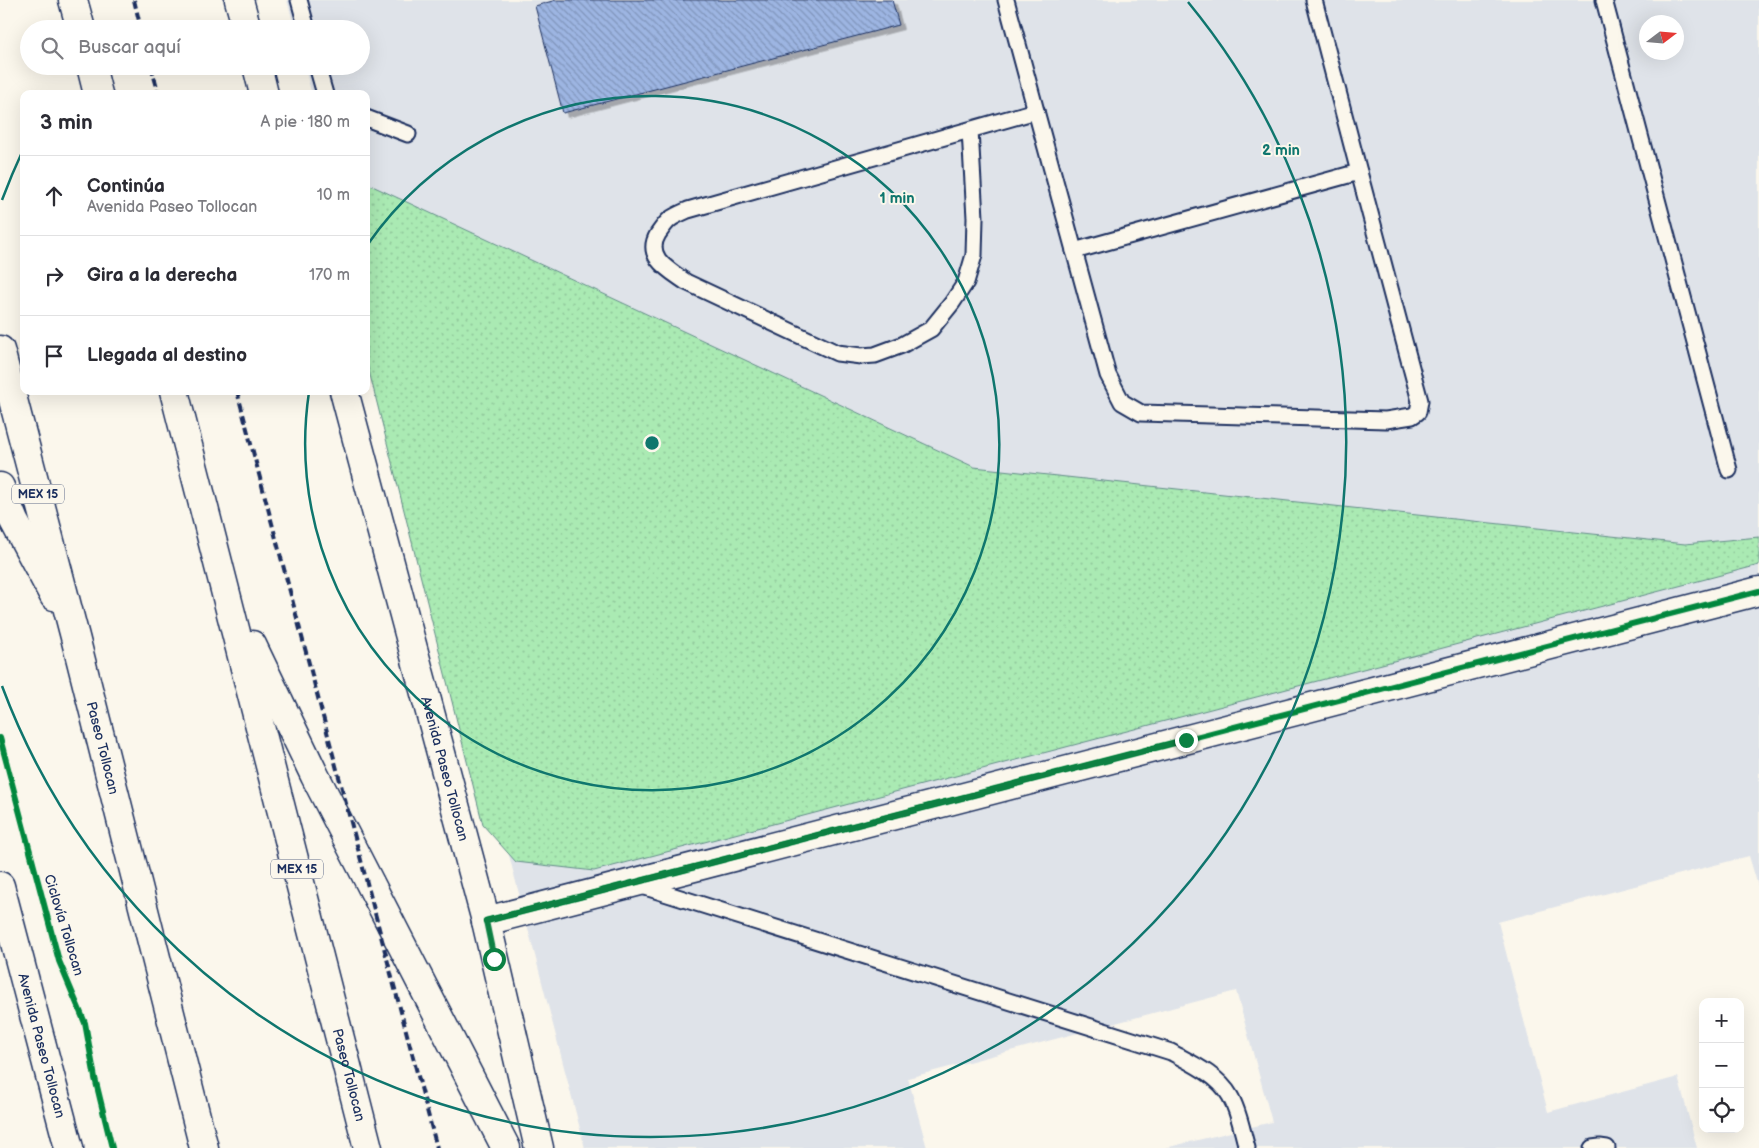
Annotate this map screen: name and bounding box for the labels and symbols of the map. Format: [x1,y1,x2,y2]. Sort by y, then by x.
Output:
north arrow [1639,15,1684,60]
text: 2 min [1262,141,1300,160]
text: 1 min [879,189,915,208]
centre of rings [643,434,661,452]
road number: MEX 15 [12,484,64,504]
street label: Avenida Paseo Tollocan [418,694,473,843]
street label: Paseo Tollocan [83,700,123,796]
route end [1175,729,1198,752]
road number: MEX 15 [271,860,323,879]
street label: Ciclovía Tollocan [40,872,88,978]
route start [483,948,506,971]
street label: Avenida Paseo Tollocan [15,971,69,1120]
street label: Paseo Tollocan [329,1027,369,1123]

